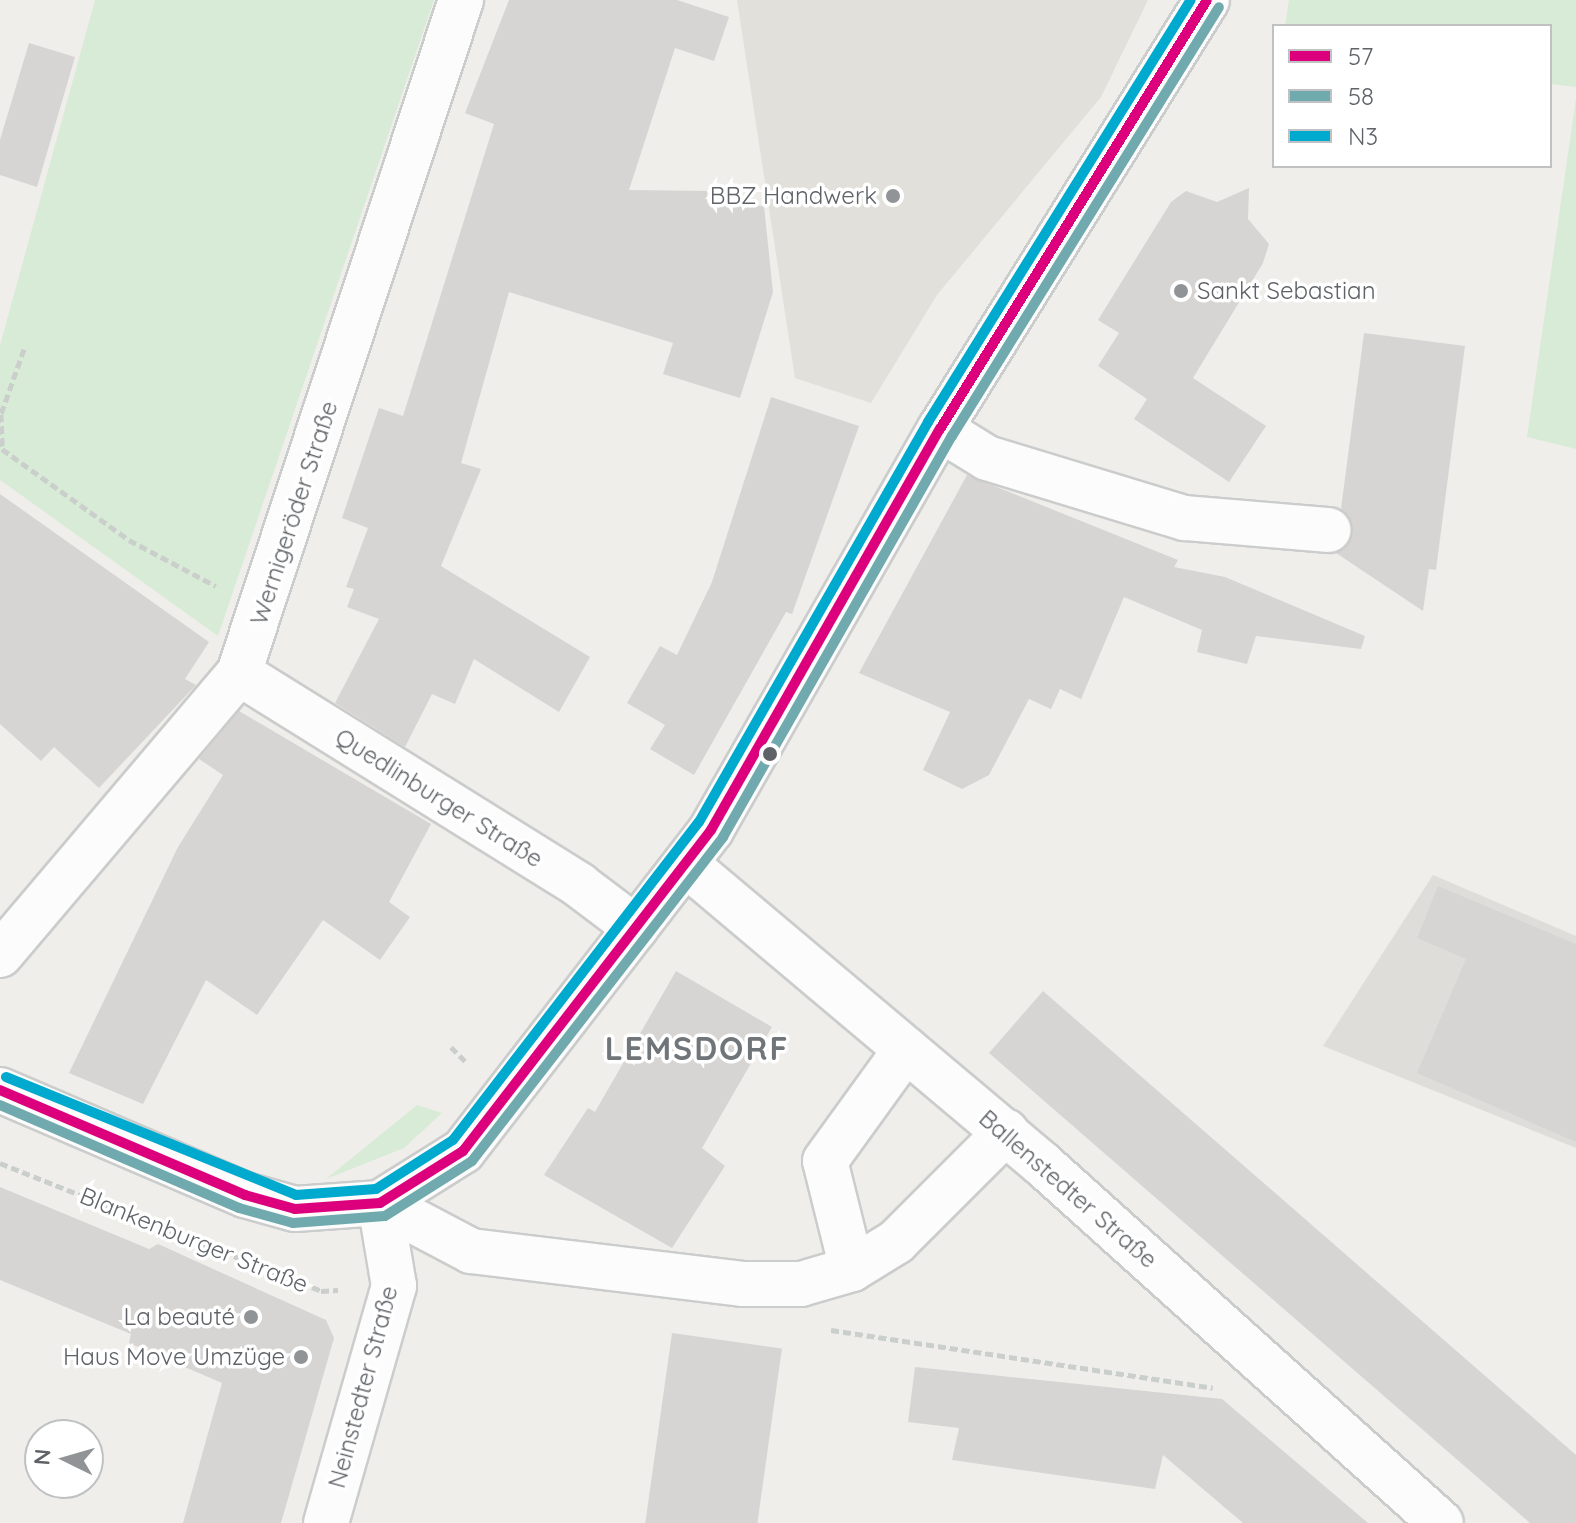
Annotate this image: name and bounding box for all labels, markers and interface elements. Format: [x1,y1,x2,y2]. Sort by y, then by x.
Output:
legend [1272,24,1552,168]
text: 57 [1348,41,1373,71]
text: 58 [1348,81,1374,111]
text: N3 [1348,121,1378,151]
place label: BBZ Handwerk [710,182,877,210]
marker: BBZ Handwerk [884,187,902,205]
place label: Sankt Sebastian [1197,277,1376,305]
marker: Sankt Sebastian [1172,282,1190,300]
street label: Wernigeröder Straße [244,397,344,629]
street label: Quedlinburger Straße [330,722,548,874]
unlabelled marker [762,746,778,762]
district label: LEMSDORF [605,1029,789,1067]
street label: Ballenstedter Straße [973,1104,1163,1274]
street label: Blankenburger Straße [76,1181,312,1299]
street label: Neinstedter Straße [322,1283,404,1491]
place label: La beauté [123,1303,235,1331]
marker: La beauté [242,1308,260,1326]
place label: Haus Move Umzüge [63,1343,285,1371]
marker: Haus Move Umzüge [292,1348,310,1366]
north arrow [24,1419,104,1499]
text: N [27,1448,57,1466]

